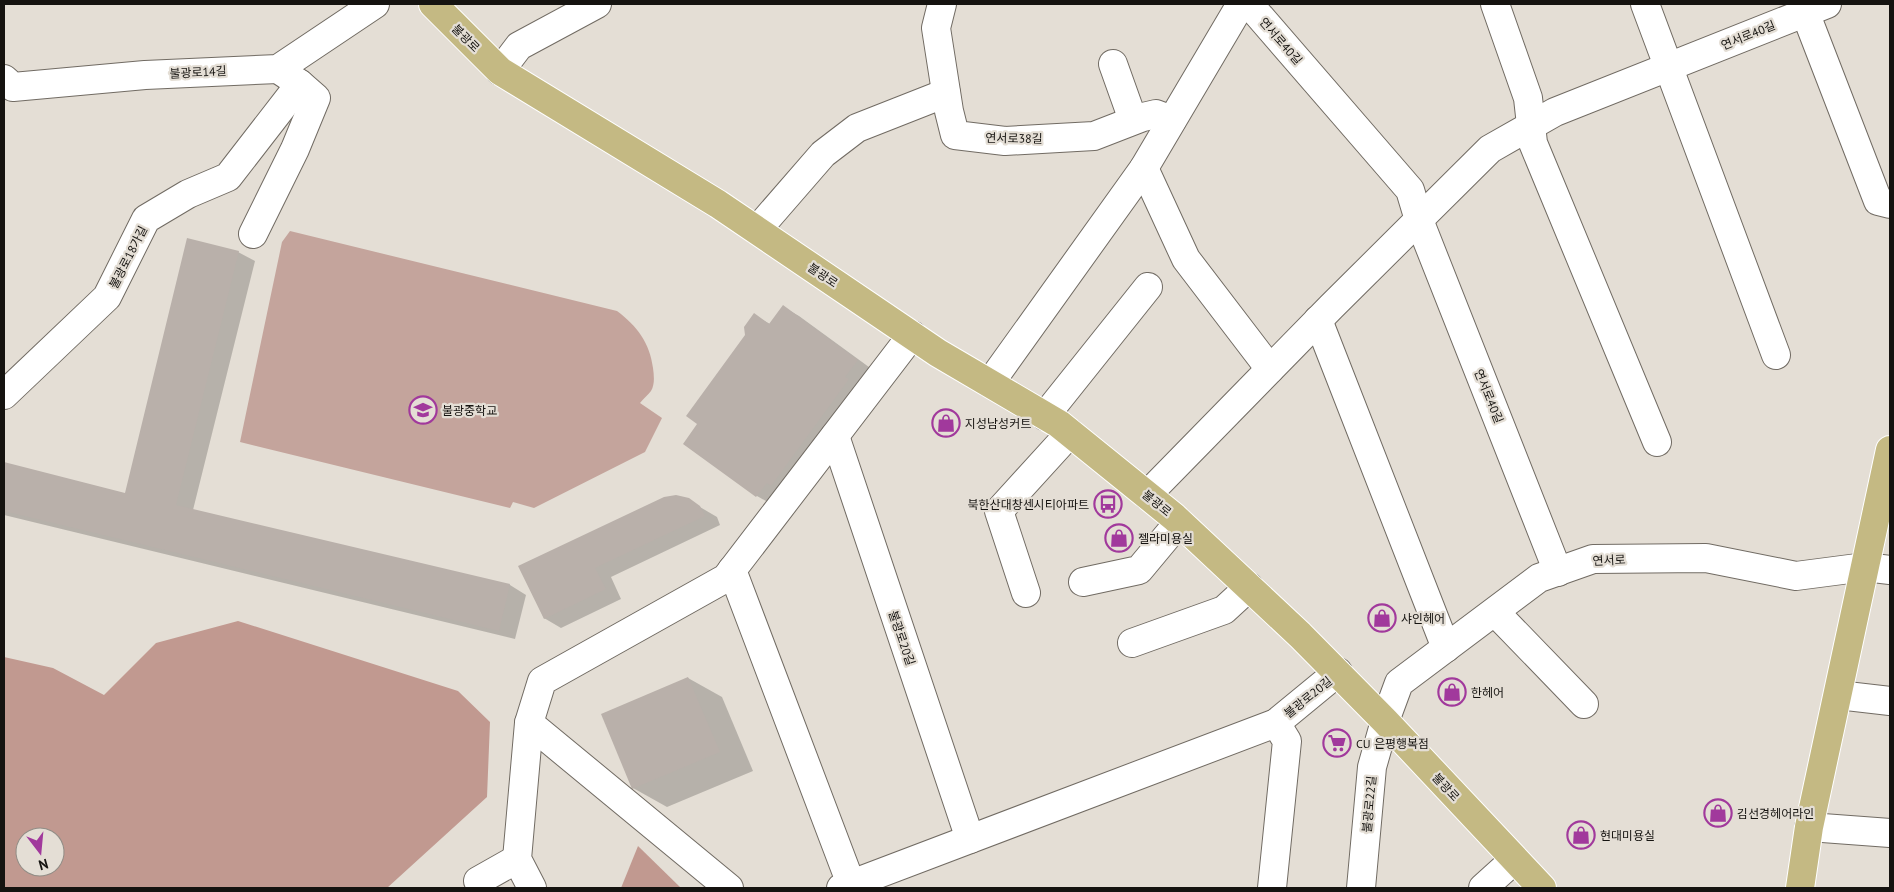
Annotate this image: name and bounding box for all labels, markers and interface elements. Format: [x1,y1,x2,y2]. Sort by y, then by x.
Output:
street label: 연서로40길 [1257,14,1305,68]
street label: 연서로40길 [1719,17,1777,53]
street label: 불광로 [449,21,483,55]
street label: 불광로14길 [169,63,227,81]
street label: 연서로38길 [985,130,1043,146]
street label: 불광로18가길 [106,223,150,291]
street label: 불광로 [805,260,841,290]
street label: 연서로40길 [1471,367,1507,425]
school or university icon: 불광중학교 [408,395,438,425]
place label: 불광중학교 [442,403,497,418]
shop icon: 지성남성커트 [931,408,961,438]
place label: 지성남성커트 [965,416,1031,431]
street label: 불광로 [1139,487,1175,519]
bus stop icon: 북한산대창센시티아파트 [1093,489,1123,519]
place label: 북한산대창센시티아파트 [968,497,1089,512]
shop icon: 젤라미용실 [1104,523,1134,553]
place label: 젤라미용실 [1138,531,1193,546]
street label: 연서로 [1592,552,1626,568]
shop icon: 샤인헤어 [1367,603,1397,633]
street label: 불광로20길 [886,608,918,668]
place label: 샤인헤어 [1401,611,1445,626]
street label: 불광로20길 [1281,673,1335,721]
shop icon: 한헤어 [1437,677,1467,707]
place label: 한헤어 [1471,685,1504,700]
supermarket icon: CU 은평행복점 [1322,728,1352,758]
place label: CU 은평행복점 [1356,736,1429,751]
street label: 불광로 [1429,770,1463,804]
street label: 불광로22길 [1359,775,1379,833]
shop icon: 김선경헤어라인 [1703,798,1733,828]
place label: 김선경헤어라인 [1737,806,1814,821]
shop icon: 현대미용실 [1566,820,1596,850]
north arrow [15,827,65,877]
place label: 현대미용실 [1600,828,1655,843]
text: N [37,855,50,874]

